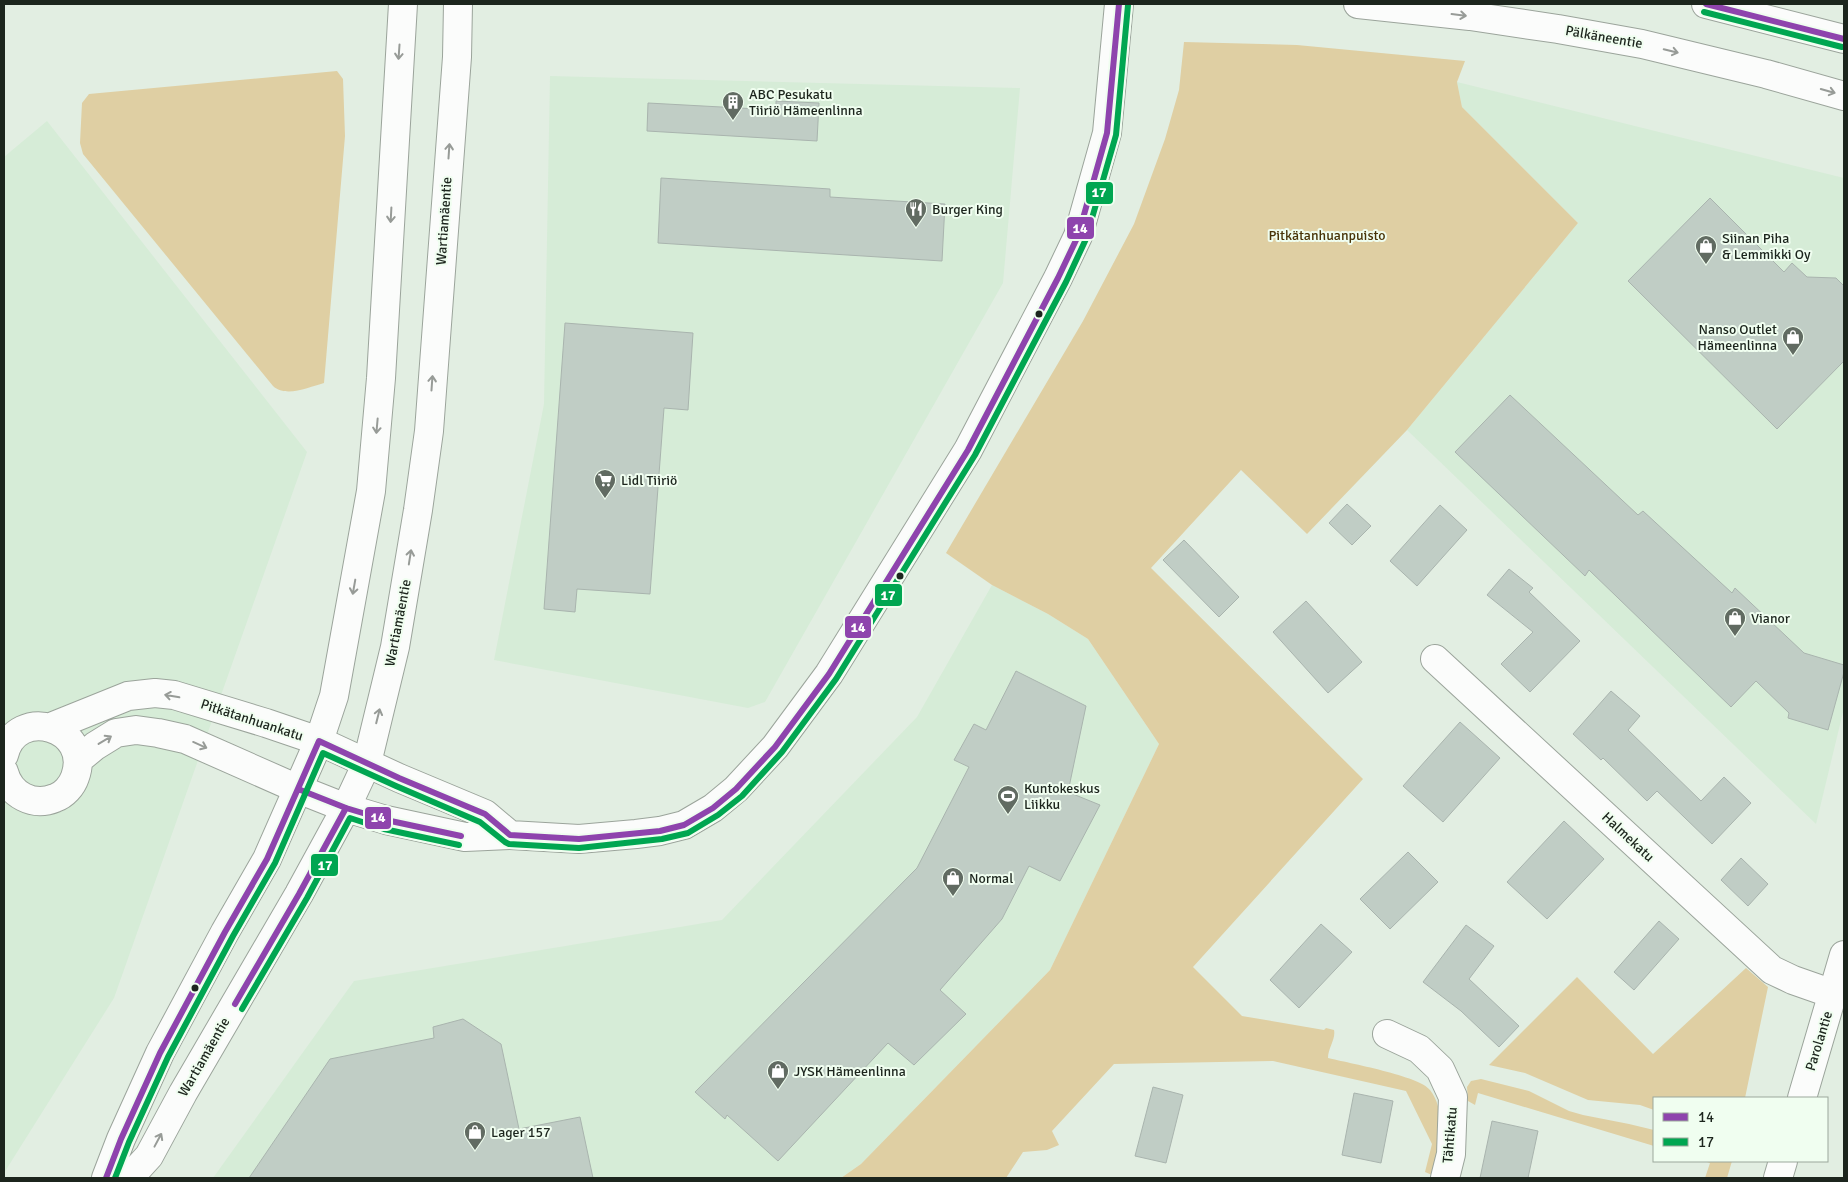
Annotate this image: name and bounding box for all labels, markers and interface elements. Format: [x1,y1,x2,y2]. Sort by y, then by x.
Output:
one-way arrow [1451,10,1467,20]
street label: Pälkäneentie [1564,22,1644,52]
one-way arrow [395,44,404,60]
one-way arrow [1662,47,1678,56]
place label: ABC Pesukatu Tiiriö Hämeenlinna [749,86,863,119]
one-way arrow [1820,87,1836,96]
building icon: ABC Pesukatu Tiiriö Hämeenlinna [721,90,745,121]
one-way arrow [445,143,454,159]
street label: Wartiamäentie [432,176,456,266]
line badge: 17 [1085,181,1114,205]
text: 17 [1091,184,1107,201]
restaurant icon: Burger King [904,197,928,228]
place label: Burger King [932,201,1003,218]
one-way arrow [386,206,395,222]
line badge: 14 [1066,216,1095,240]
text: 14 [1072,220,1088,237]
park label: Pitkätanhuanpuisto [1268,227,1386,244]
place label: Siinan Piha & Lemmikki Oy [1722,230,1811,263]
shop icon: Siinan Piha & Lemmikki Oy [1694,234,1718,265]
unlabelled marker [1034,309,1044,319]
place label: Nanso Outlet Hämeenlinna [1697,321,1777,354]
shop icon: Nanso Outlet Hämeenlinna [1781,325,1805,356]
one-way arrow [427,375,437,391]
one-way arrow [372,418,381,434]
supermarket icon: Lidl Tiiriö [593,468,617,499]
place label: Lidl Tiiriö [621,472,677,489]
one-way arrow [406,549,416,565]
unlabelled marker [895,571,905,581]
one-way arrow [348,578,358,594]
street label: Wartiamäentie [381,578,415,668]
line badge: 17 [874,583,903,607]
text: 17 [880,587,896,604]
shop icon: Vianor [1723,606,1747,637]
place label: Vianor [1751,610,1791,627]
line badge: 14 [844,615,872,639]
text: 14 [850,619,866,636]
one-way arrow [165,690,181,700]
street label: Pitkätanhuankatu [199,695,305,745]
one-way arrow [374,708,383,724]
one-way arrow [97,734,111,744]
one-way arrow [192,741,207,751]
place label: Kuntokeskus Liikku [1024,780,1100,813]
sports icon: Kuntokeskus Liikku [996,784,1020,815]
line badge: 14 [364,806,392,830]
text: 14 [370,809,386,826]
street label: Halmekatu [1598,809,1658,865]
line badge: 17 [310,853,339,877]
text: 17 [317,857,333,874]
shop icon: Normal [941,866,965,897]
place label: Normal [969,870,1013,887]
unlabelled marker [190,983,200,993]
street label: Parolantie [1802,1009,1836,1073]
street label: Wartiamäentie [175,1014,233,1100]
shop icon: JYSK Hämeenlinna [766,1059,790,1090]
place label: JYSK Hämeenlinna [794,1063,906,1080]
legend [1653,1097,1828,1162]
street label: Tähtikatu [1439,1106,1461,1164]
text: 14 [1698,1108,1714,1126]
shop icon: Lager 157 [463,1120,487,1151]
place label: Lager 157 [491,1124,551,1141]
one-way arrow [153,1132,163,1147]
text: 17 [1698,1133,1714,1151]

